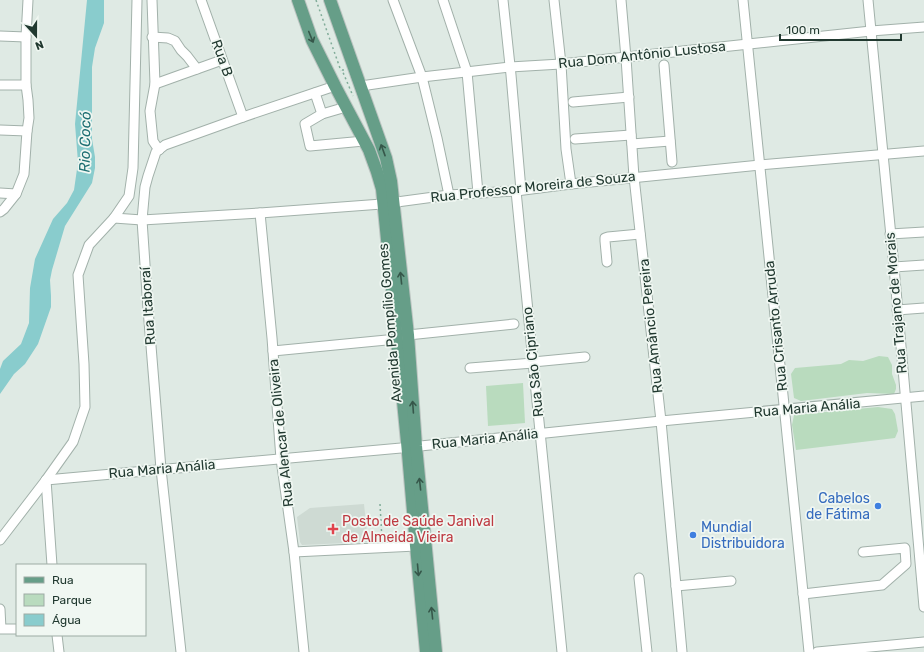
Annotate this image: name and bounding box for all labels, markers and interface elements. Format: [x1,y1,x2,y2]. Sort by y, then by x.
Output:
north arrow [16,16,56,56]
scale bar [780,16,901,42]
text: 100 m [786,23,820,37]
one-way arrow [307,30,315,42]
text: N [33,37,45,52]
street label: Rua B [207,37,237,79]
street label: Rua Dom Antônio Lustosa [557,38,727,72]
water label: Rio Cocó [75,111,95,173]
one-way arrow [379,144,387,156]
street label: Rua Professor Moreira de Souza [430,168,636,206]
street label: Rua Trajano de Morais [881,232,911,374]
street label: Avenida Pompílio Gomes [375,243,405,403]
street label: Rua Amâncio Pereira [635,258,667,394]
street label: Rua Crisanto Arruda [761,260,791,392]
street label: Rua Itaboraí [137,266,159,346]
one-way arrow [398,272,405,285]
street label: Rua São Cipriano [519,306,547,418]
street label: Rua Alencar de Oliveira [265,358,297,508]
street label: Rua Maria Anália [753,395,861,421]
one-way arrow [410,401,417,414]
street label: Rua Maria Anália [431,425,539,453]
street label: Rua Maria Anália [108,456,216,482]
one-way arrow [416,478,424,491]
place label: Cabelos de Fátima [806,490,870,523]
marker: Cabelos de Fátima [873,501,883,511]
place label: Posto de Saúde Janival de Almeida Vieira [342,513,494,546]
place label: Mundial Distribuidora [701,519,785,552]
marker: Posto de Saúde Janival de Almeida Vieira [327,523,339,535]
marker: Mundial Distribuidora [688,530,698,540]
one-way arrow [414,563,421,576]
legend [16,564,146,636]
text: Rua [52,573,74,587]
text: Parque [52,593,92,607]
one-way arrow [429,607,436,620]
text: Água [52,613,81,627]

